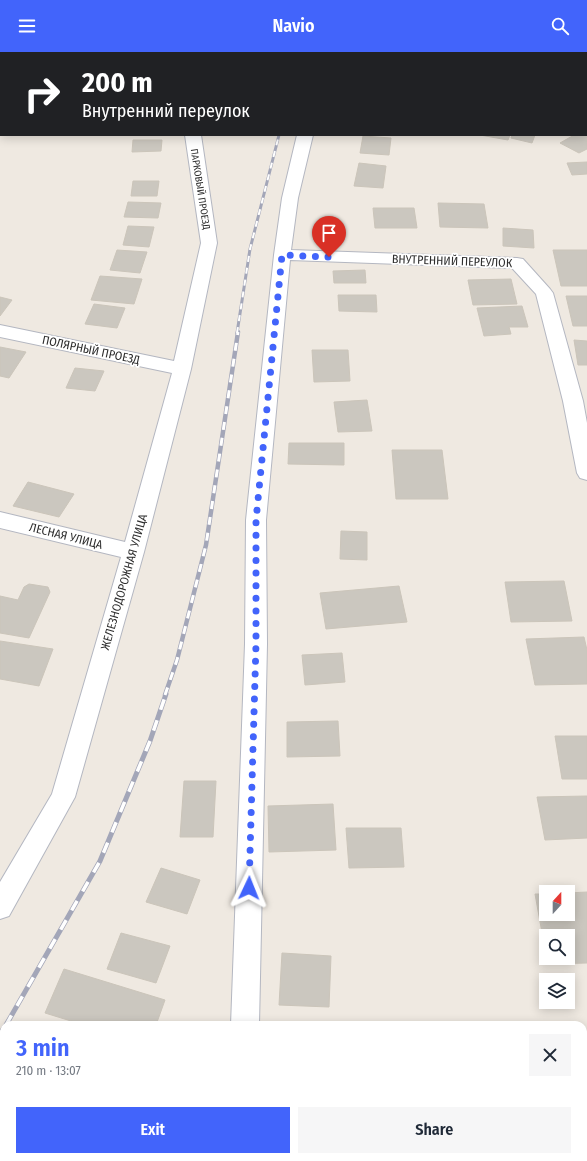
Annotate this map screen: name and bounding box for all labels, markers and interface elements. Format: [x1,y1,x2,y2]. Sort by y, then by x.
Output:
icon: menu [16,15,38,37]
text: Navio [272,15,315,37]
icon: search [549,15,571,37]
text: 200 m [82,66,153,99]
icon: right [16,68,68,120]
text: Внутренний переулок [82,100,250,122]
street label: ПАРКОВЫЙ ПРОЕЗД [188,148,213,231]
pin [312,216,346,257]
icon: arrive [318,222,340,244]
street label: ВНУТРЕННИЙ ПЕРЕУЛОК [392,251,513,270]
street label: ПОЛЯРНЫЙ ПРОЕЗД [41,332,142,367]
street label: ЖЕЛЕЗНОДОРОЖНАЯ УЛИЦА [98,512,150,652]
street label: ЛЕСНАЯ УЛИЦА [28,520,105,552]
position arrow [228,867,270,909]
north arrow [539,885,575,921]
map controls [539,885,575,1009]
button: search [539,929,575,965]
button: layers [539,973,575,1009]
text: 3 min [16,1034,70,1062]
button: close [529,1034,571,1076]
text: 210 m · 13:07 [16,1063,81,1078]
button: Exit [16,1107,290,1153]
button: Share [298,1107,571,1153]

